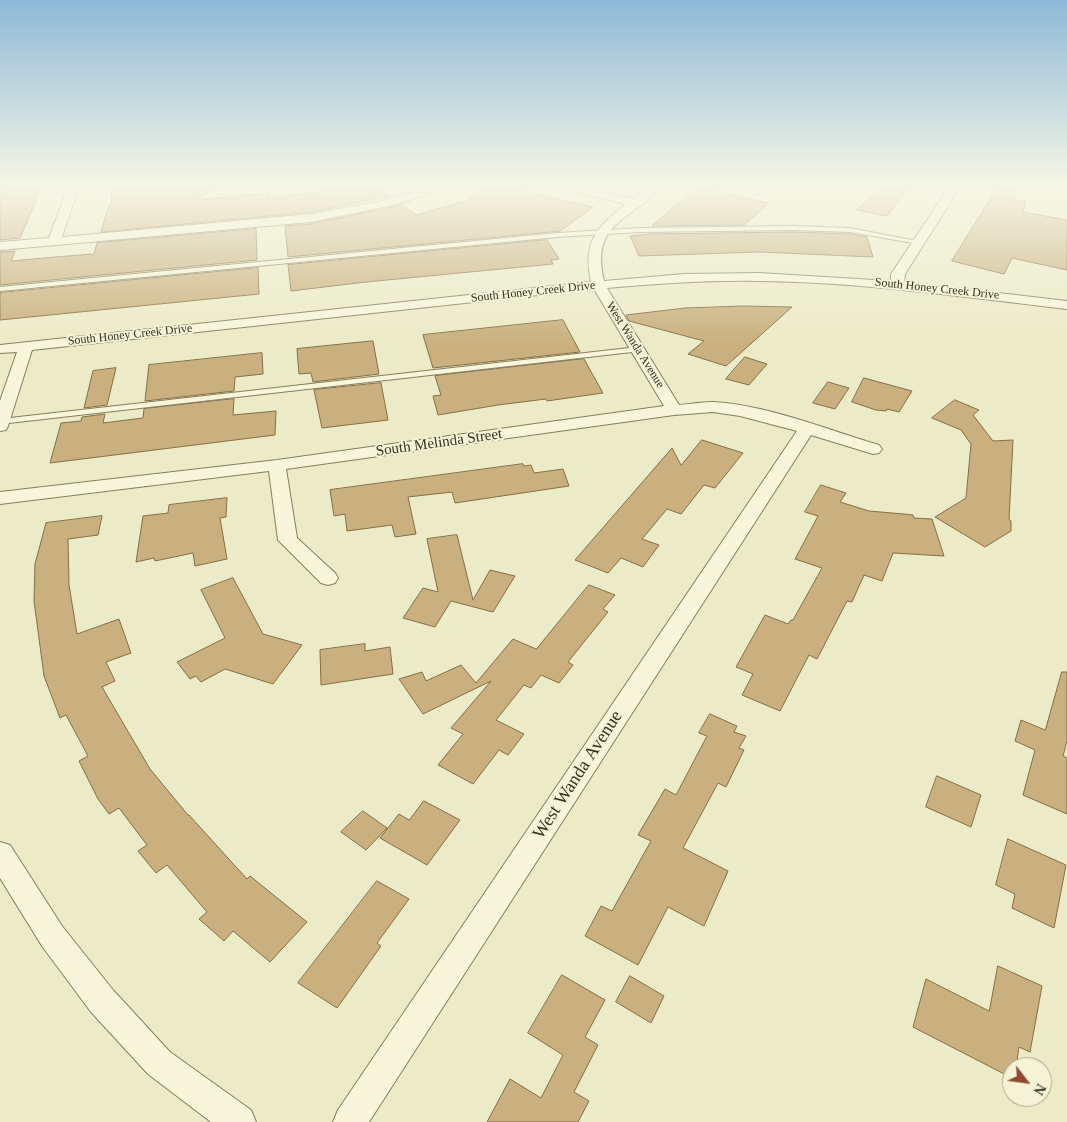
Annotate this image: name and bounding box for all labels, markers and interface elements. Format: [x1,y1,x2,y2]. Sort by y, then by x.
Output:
street label: South Honey Creek Drive [874,275,1000,303]
street label: South Honey Creek Drive [470,278,596,306]
street label: West Wanda Avenue [603,299,667,391]
street label: South Honey Creek Drive [67,321,193,349]
street label: South Melinda Street [375,425,503,461]
street label: West Wanda Avenue [528,707,628,843]
north arrow [1002,1057,1052,1107]
text: N [1031,1081,1049,1097]

